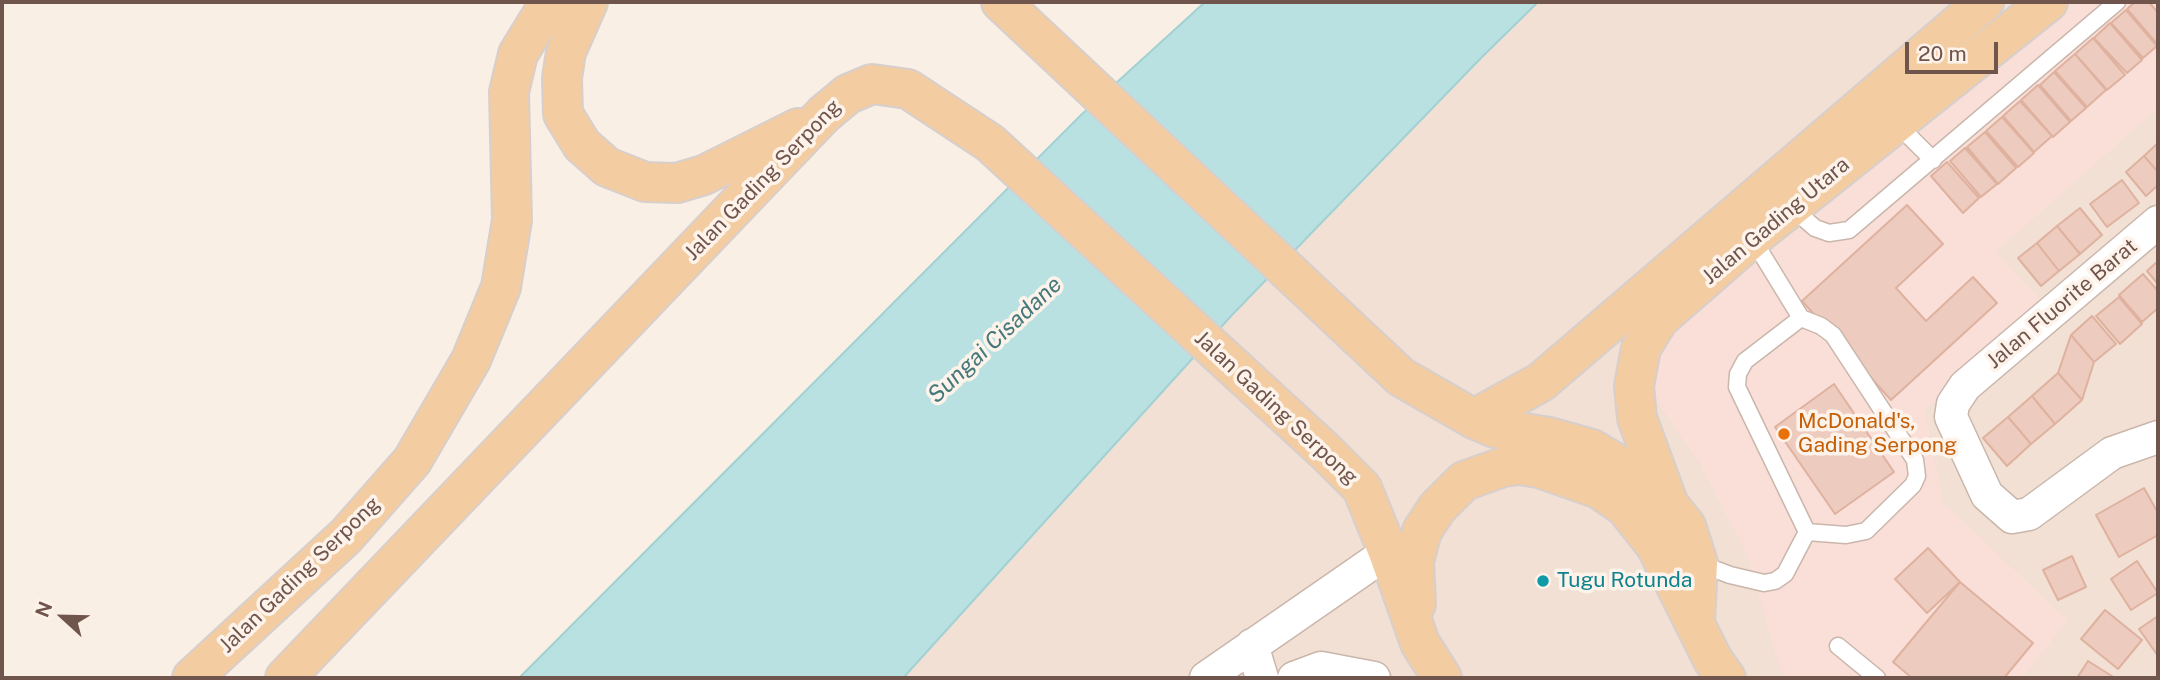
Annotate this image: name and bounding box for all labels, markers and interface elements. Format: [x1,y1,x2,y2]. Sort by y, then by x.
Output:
scale bar [1908,28,2001,72]
text: 20 m [1918,41,1967,66]
street label: Jalan Gading Serpong [680,94,846,266]
street label: Jalan Gading Utara [1697,152,1855,290]
street label: Jalan Fluorite Barat [1982,234,2142,374]
water label: Sungai Cisadane [922,271,1068,409]
street label: Jalan Gading Serpong [1189,326,1363,490]
place label: McDonald's, Gading Serpong [1798,409,1957,459]
marker: McDonald's, Gading Serpong [1776,426,1792,442]
street label: Jalan Gading Serpong [214,492,386,658]
place label: Tugu Rotunda [1557,568,1692,594]
marker: Tugu Rotunda [1535,573,1551,589]
north arrow [28,582,98,652]
text: N [31,598,57,620]

